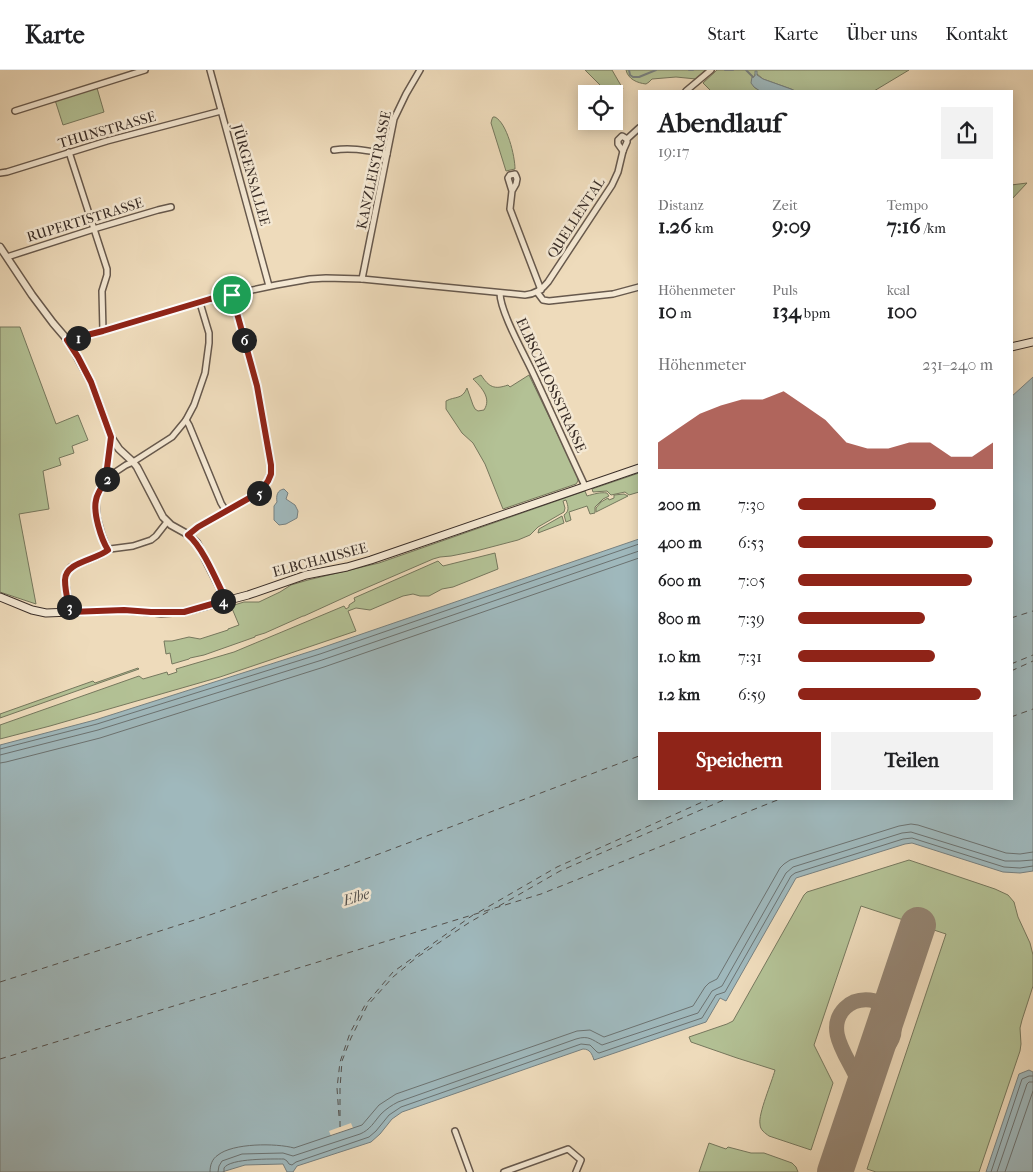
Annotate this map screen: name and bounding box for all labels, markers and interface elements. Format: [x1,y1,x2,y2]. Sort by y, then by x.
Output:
text: Karte [25,21,85,49]
text: Start [707,24,746,45]
text: Karte [774,24,818,45]
text: Über uns [846,24,917,45]
text: Kontakt [945,24,1008,45]
map controls [578,85,623,130]
button: locate [578,85,623,130]
text: Abendlauf [658,106,782,139]
button: share [941,107,993,159]
street label: THUNSTRASSE [56,108,158,152]
street label: KANZLEISTRASSE [353,109,395,231]
street label: JÜRGENSALLEE [228,121,274,228]
text: 19:17 [658,142,689,161]
street label: QUELLENTAL [544,174,609,261]
street label: RUPERTISTRASSE [25,194,146,246]
text: Distanz [658,197,704,214]
text: Zeit [772,197,798,214]
text: Tempo [887,197,928,214]
text: 1.26 [658,214,692,238]
text: 9:09 [772,214,811,238]
text: 7:16 [887,214,921,238]
text: km [692,220,714,237]
text: /km [921,220,946,237]
pin [211,274,253,316]
icon: arrive [218,281,246,309]
text: Höhenmeter [658,282,735,299]
text: Puls [772,282,798,299]
text: kcal [887,282,910,299]
text: 10 [658,299,677,323]
text: 134 [772,299,801,323]
text: 100 [887,299,917,323]
text: m [677,305,692,322]
text: bpm [801,305,830,322]
street label: ELBSCHLOSSSTRASSE [512,315,590,455]
pin: 1 [66,326,90,350]
pin: 6 [232,328,256,352]
text: 1 [76,330,81,347]
text: 6 [241,332,248,349]
text: Höhenmeter [658,355,746,374]
text: 231–240 m [922,355,993,374]
pin: 2 [94,466,120,492]
text: 2 [104,471,111,488]
pin: 5 [246,480,272,506]
text: 5 [256,485,263,502]
text: 200 m [658,495,701,514]
text: 7:30 [738,495,765,514]
text: 400 m [658,533,702,552]
text: 6:53 [738,533,764,552]
street label: ELBCHAUSSEE [271,539,370,581]
text: 600 m [658,571,701,590]
text: 7:05 [738,571,765,590]
pin: 4 [210,588,236,614]
text: 4 [219,593,228,610]
pin: 3 [56,594,82,620]
text: 3 [67,599,72,616]
text: 800 m [658,609,700,628]
text: 7:39 [738,609,765,628]
text: 1.0 km [658,647,701,666]
text: 7:31 [738,647,762,666]
text: 1.2 km [658,685,700,704]
text: 6:59 [738,685,766,704]
button: Speichern [658,732,821,790]
button: Teilen [831,732,993,790]
water label: Elbe [340,884,372,910]

